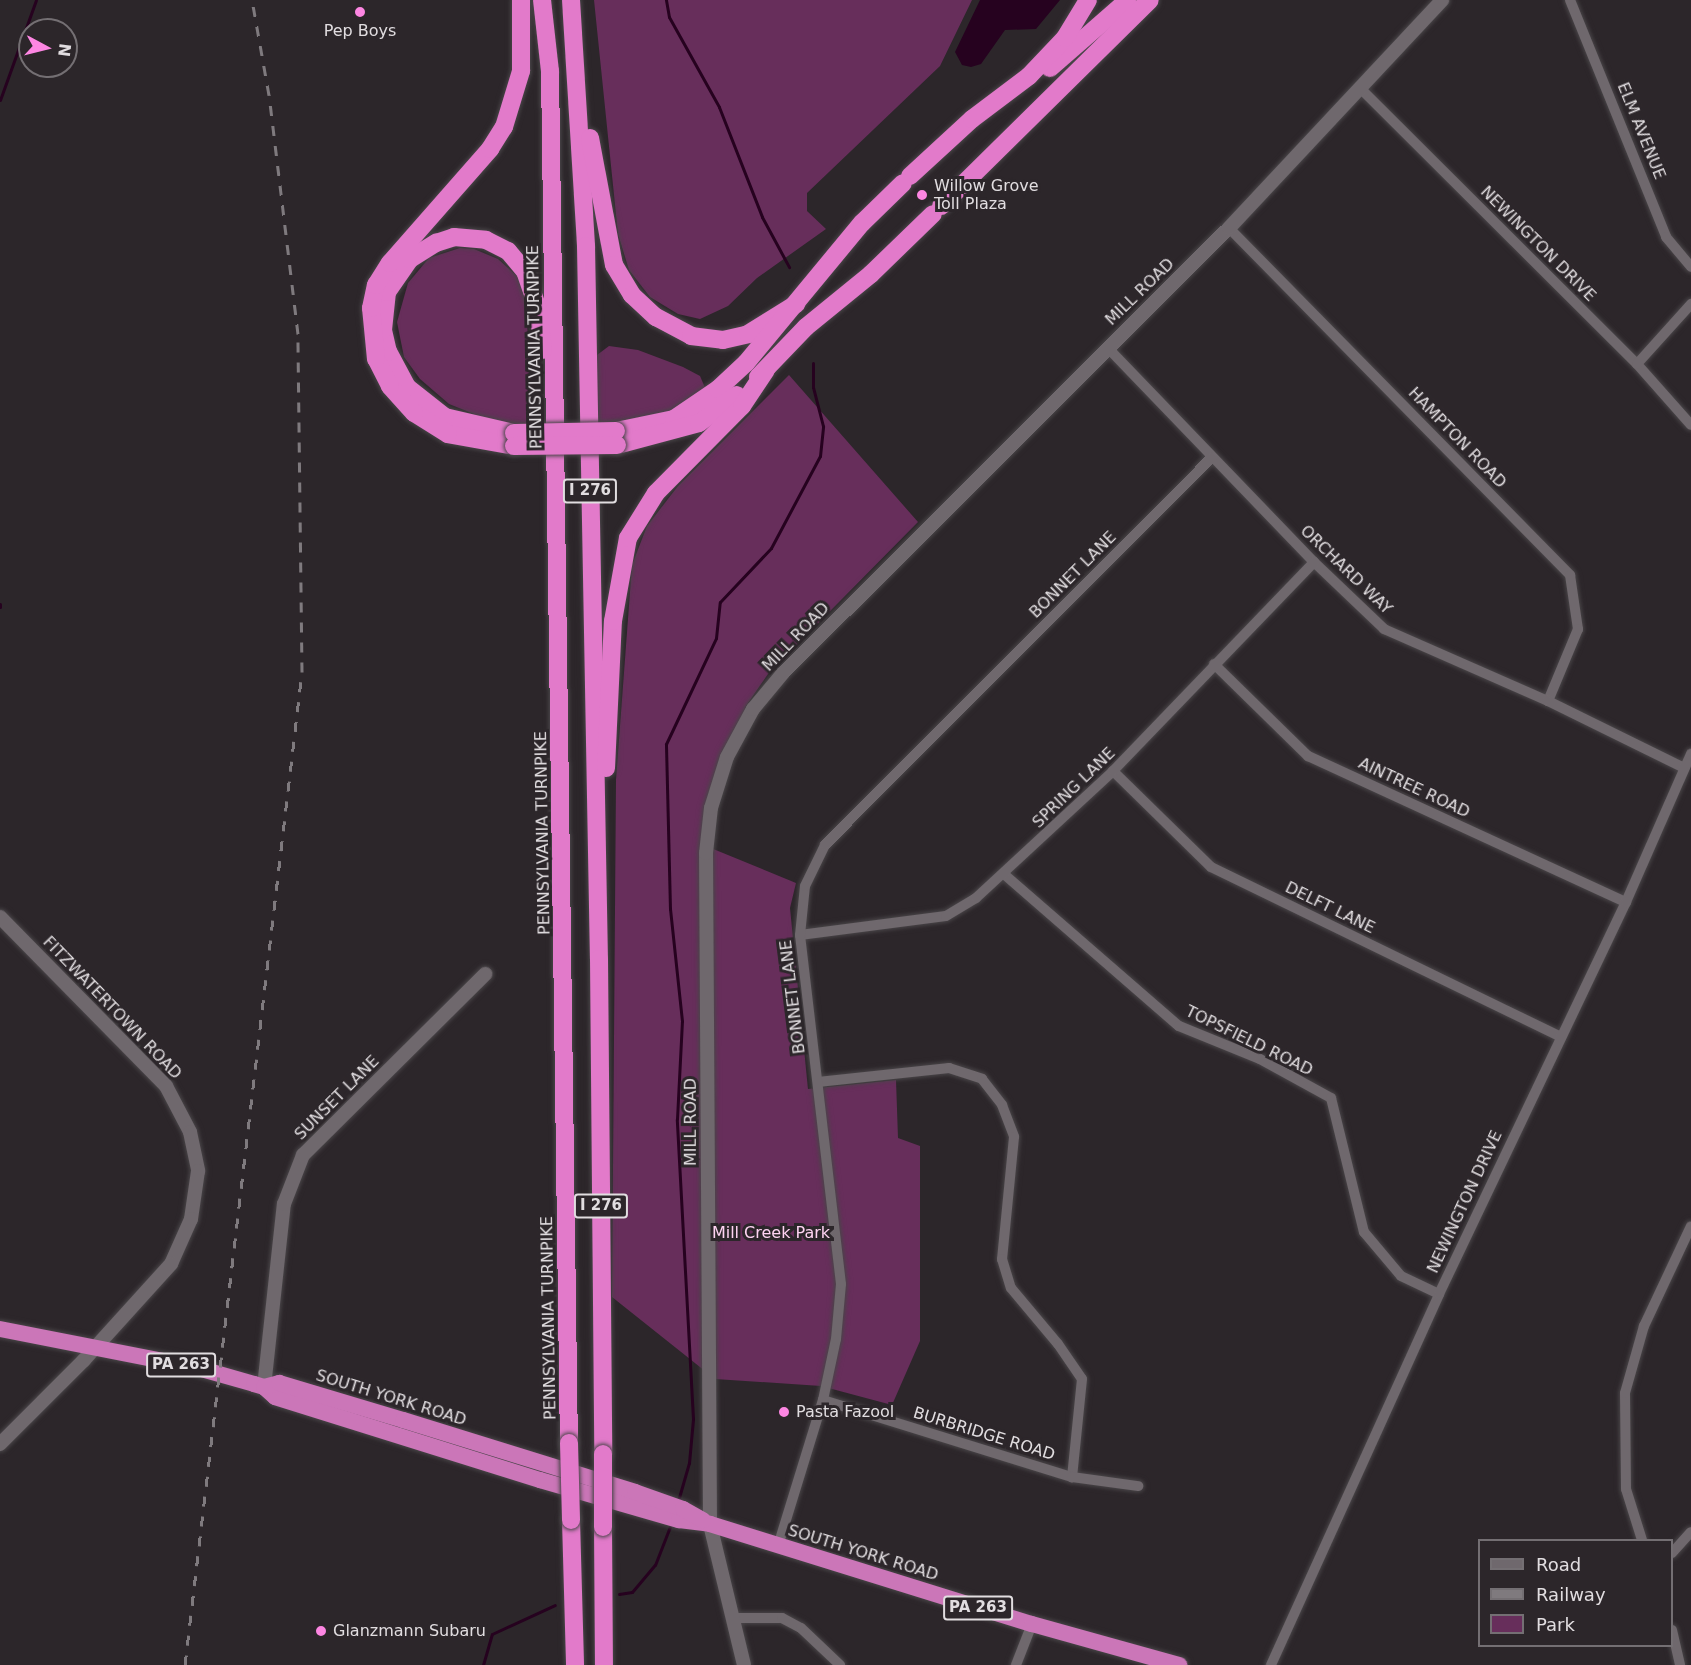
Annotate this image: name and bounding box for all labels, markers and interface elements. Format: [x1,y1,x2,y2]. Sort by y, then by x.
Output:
marker: Pep Boys [353,5,367,19]
north arrow [18,18,78,78]
place label: Pep Boys [324,21,396,41]
text: N [54,42,75,58]
street label: ELM AVENUE [1613,80,1669,182]
place label: Willow Grove Toll Plaza [934,176,1038,214]
street label: NEWINGTON DRIVE [1476,182,1600,306]
marker: Willow Grove Toll Plaza [915,188,929,202]
street label: PENNSYLVANIA TURNPIKE [524,245,546,449]
street label: MILL ROAD [1102,254,1178,330]
street label: HAMPTON ROAD [1404,384,1510,492]
road number: I 276 [562,479,618,503]
street label: ORCHARD WAY [1296,521,1396,619]
street label: BONNET LANE [1026,528,1120,622]
street label: MILL ROAD [758,599,834,675]
street label: PENNSYLVANIA TURNPIKE [532,731,554,935]
street label: SPRING LANE [1029,744,1119,832]
street label: AINTREE ROAD [1355,754,1473,822]
street label: DELFT LANE [1282,878,1378,938]
street label: FITZWATERTOWN ROAD [39,933,185,1083]
street label: BONNET LANE [776,939,810,1055]
street label: TOPSFIELD ROAD [1182,1002,1316,1080]
street label: SUNSET LANE [291,1052,383,1144]
street label: MILL ROAD [681,1078,701,1166]
street label: NEWINGTON DRIVE [1424,1128,1506,1276]
road number: I 276 [572,1194,630,1218]
street label: PENNSYLVANIA TURNPIKE [538,1216,560,1420]
park label: Mill Creek Park [712,1223,830,1243]
road number: PA 263 [145,1353,217,1377]
street label: SOUTH YORK ROAD [313,1366,469,1430]
place label: Pasta Fazool [796,1402,894,1422]
street label: BURBRIDGE ROAD [911,1403,1057,1465]
marker: Pasta Fazool [777,1405,791,1419]
street label: SOUTH YORK ROAD [785,1521,941,1585]
legend [1478,1539,1673,1647]
text: Road [1536,1554,1581,1575]
text: Railway [1536,1584,1606,1605]
road number: PA 263 [942,1596,1014,1620]
text: Park [1536,1614,1575,1635]
place label: Glanzmann Subaru [333,1621,486,1641]
marker: Glanzmann Subaru [314,1624,328,1638]

